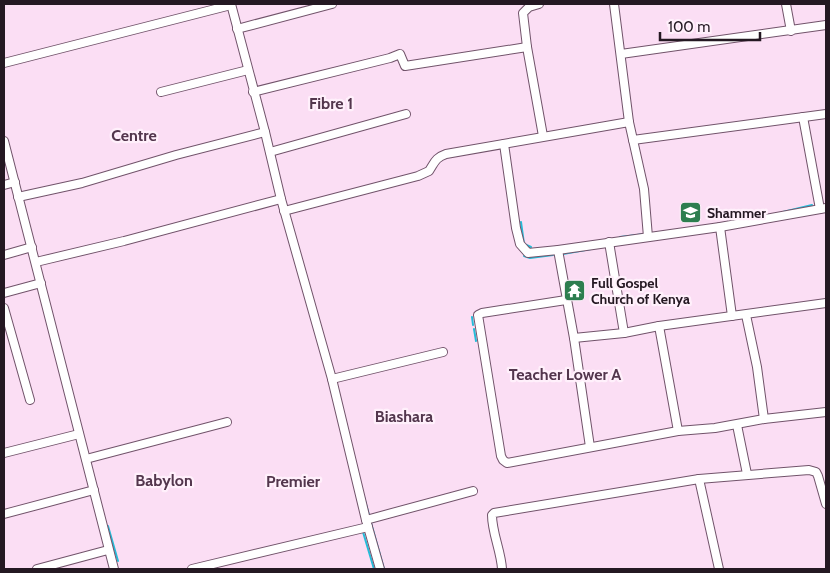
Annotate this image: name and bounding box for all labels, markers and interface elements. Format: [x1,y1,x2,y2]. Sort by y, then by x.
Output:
scale bar [660,10,760,42]
text: 100 m [668,18,710,36]
district label: Fibre 1 [309,94,353,113]
district label: Centre [111,126,157,145]
school or university icon: Shammer [679,201,703,225]
place label: Shammer [707,204,766,222]
place label: Full Gospel Church of Kenya [591,274,690,308]
temple icon: Full Gospel Church of Kenya [563,279,587,303]
district label: Teacher Lower A [509,365,621,384]
district label: Biashara [375,407,433,426]
district label: Babylon [135,471,193,490]
district label: Premier [266,472,321,491]

